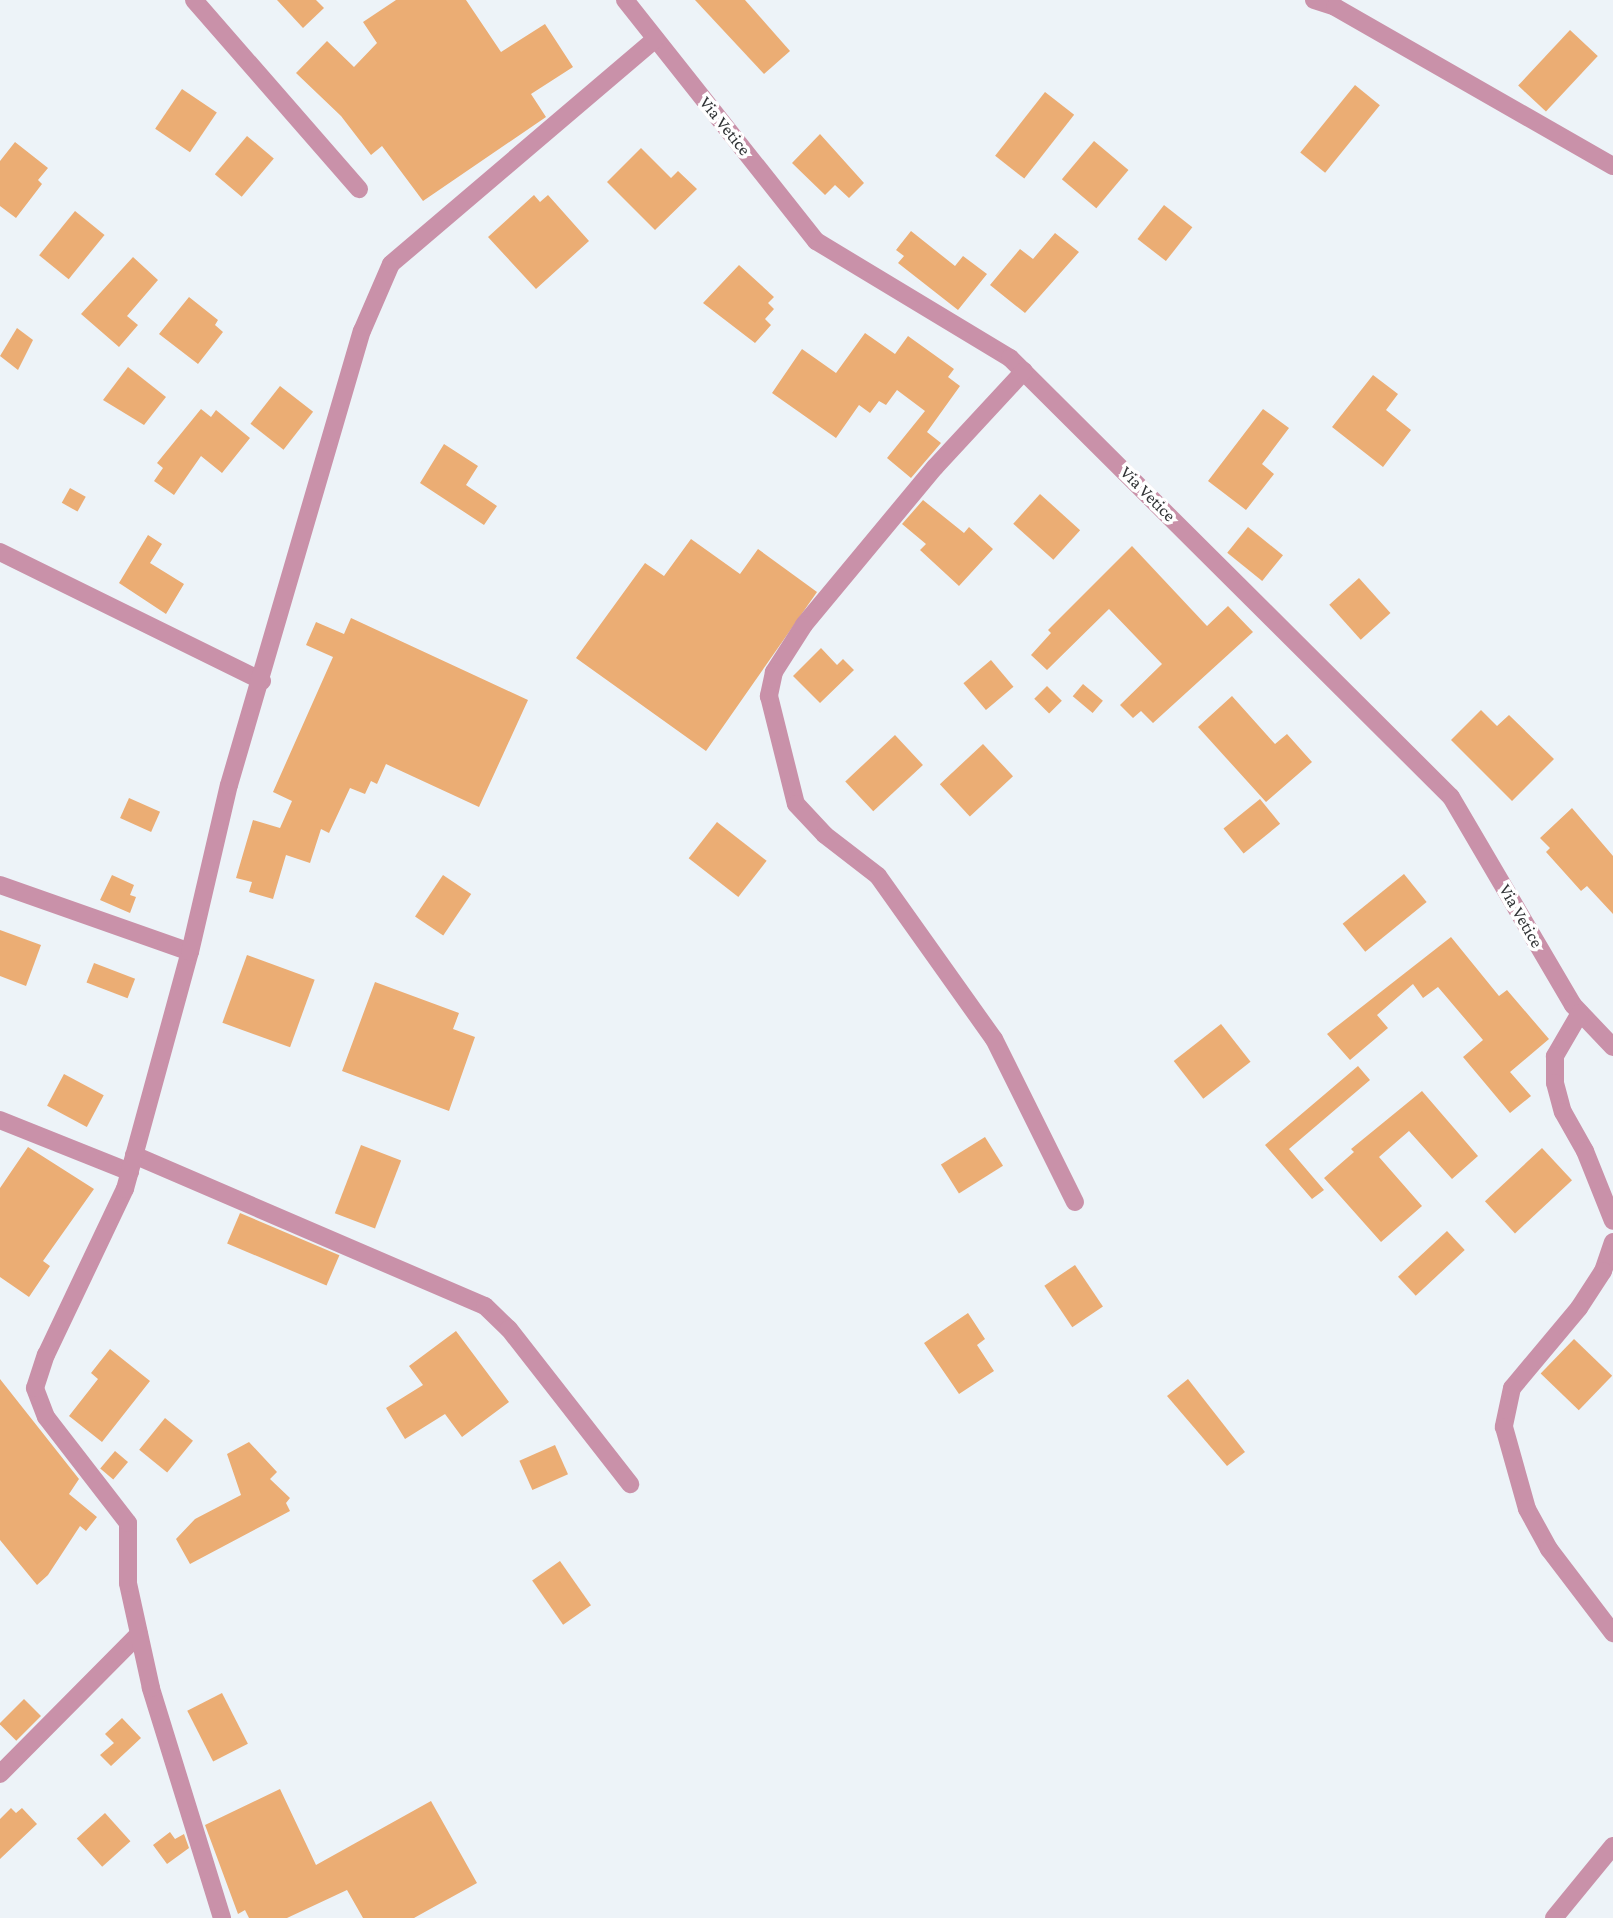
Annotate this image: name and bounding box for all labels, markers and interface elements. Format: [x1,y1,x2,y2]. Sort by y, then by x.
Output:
street label: Via Vetice [695,92,755,160]
street label: Via Vetice [1116,462,1180,526]
street label: Via Vetice [1494,880,1548,952]

